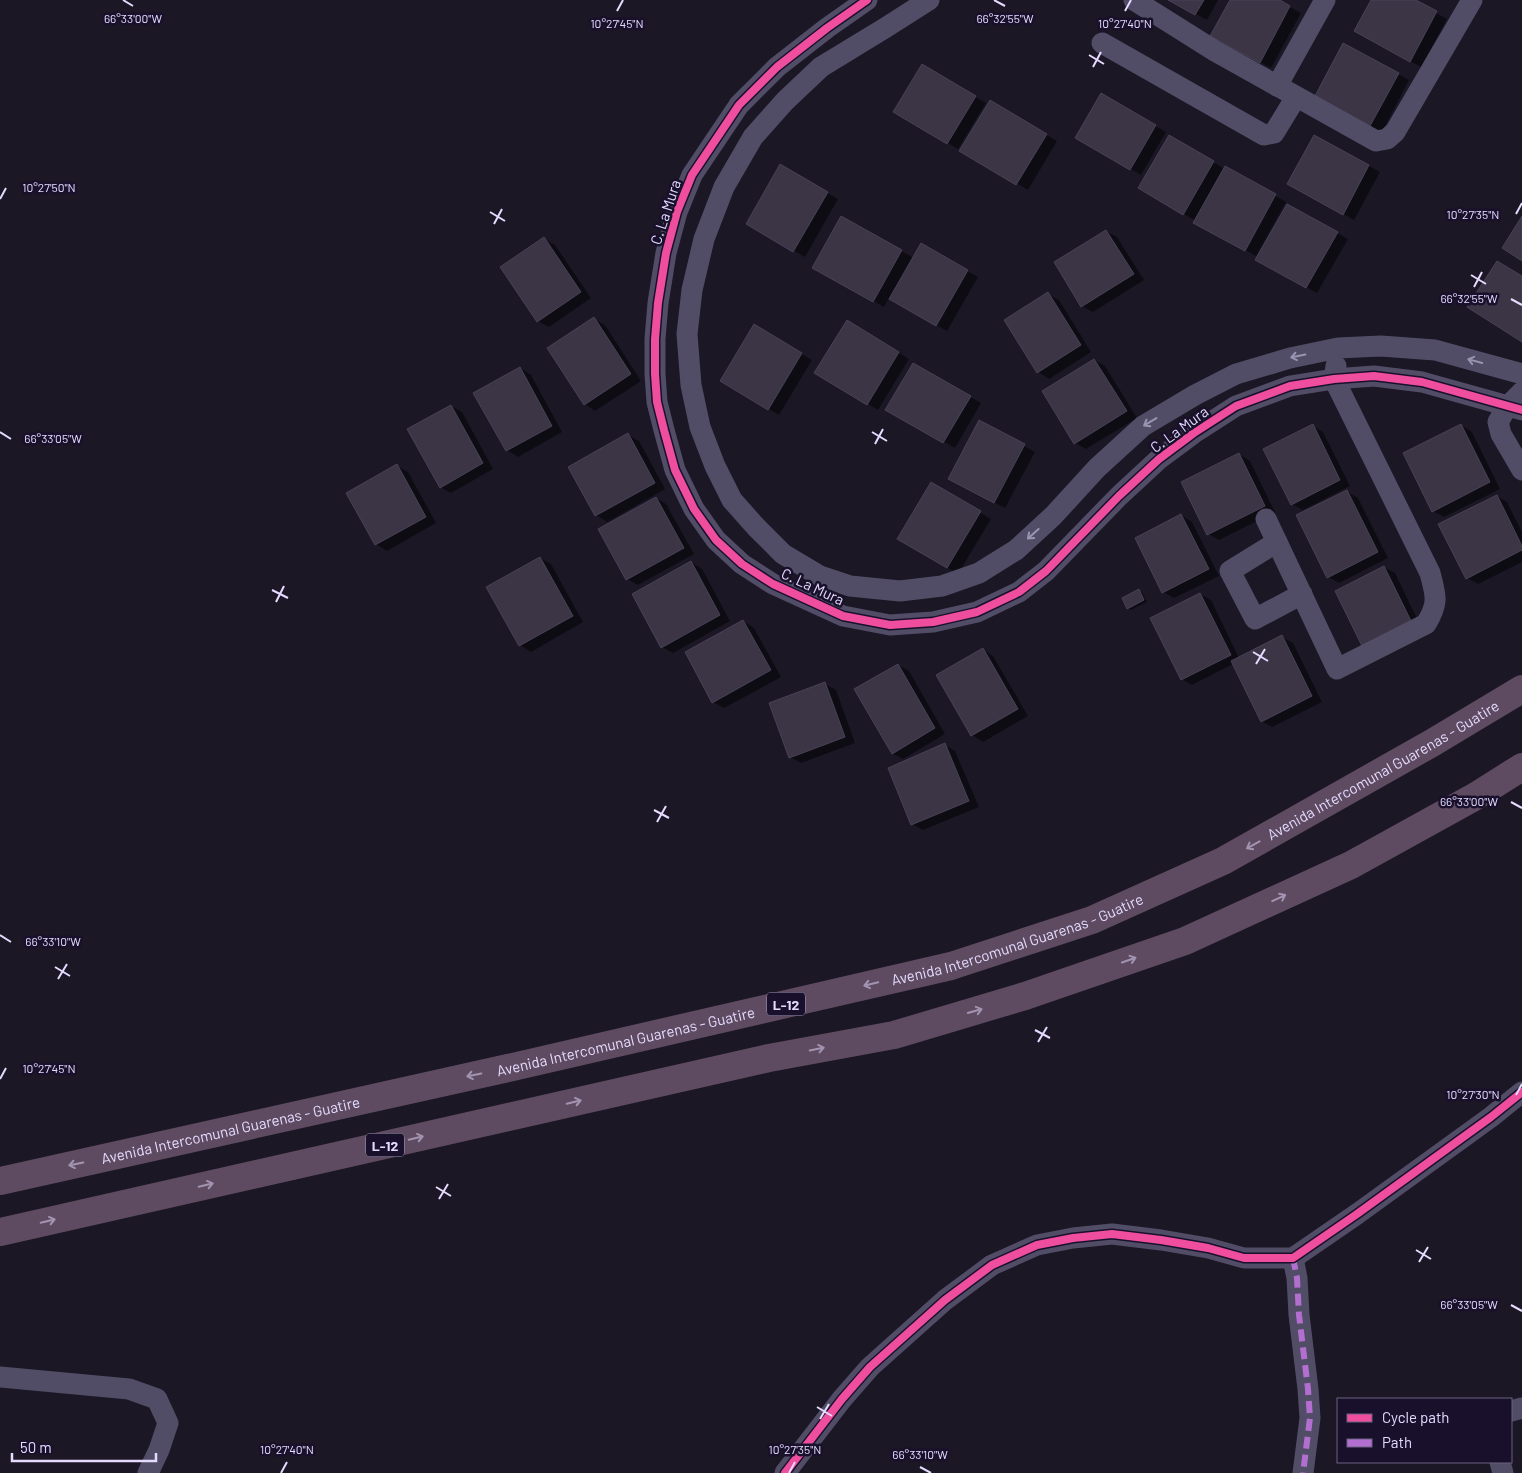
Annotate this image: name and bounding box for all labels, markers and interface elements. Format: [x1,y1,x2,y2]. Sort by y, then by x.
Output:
text: 66°33'00"W [104,11,163,25]
text: 66°32'55"W [976,11,1034,25]
text: 10°27'45"N [590,16,644,30]
text: 10°27'40"N [1098,16,1152,30]
street label: C. La Mura [646,177,684,247]
text: 10°27'50"N [22,180,76,194]
text: 10°27'35"N [1447,207,1499,221]
text: 66°32'55"W [1440,291,1498,305]
one-way arrow [1290,352,1306,361]
one-way arrow [1468,356,1484,365]
street label: C. La Mura [1147,402,1211,456]
one-way arrow [1144,418,1158,428]
text: 66°33'05"W [24,431,82,445]
one-way arrow [1027,528,1040,540]
street label: C. La Mura [779,564,847,608]
street label: Avenida Intercomunal Guarenas - Guatire [1264,696,1502,843]
text: 66°33'00"W [1440,794,1499,808]
one-way arrow [1246,840,1260,850]
street label: Avenida Intercomunal Guarenas - Guatire [889,889,1146,989]
one-way arrow [1271,892,1286,902]
text: 66°33'10"W [25,934,81,948]
one-way arrow [1121,955,1137,964]
one-way arrow [864,980,880,990]
road number: L-12 [767,992,805,1016]
street label: Avenida Intercomunal Guarenas - Guatire [495,1003,756,1079]
one-way arrow [967,1006,983,1015]
one-way arrow [809,1044,825,1054]
text: 10°27'45"N [22,1061,76,1075]
one-way arrow [467,1071,483,1081]
text: 10°27'30"N [1446,1087,1500,1101]
street label: Avenida Intercomunal Guarenas - Guatire [99,1092,361,1167]
one-way arrow [566,1097,582,1106]
one-way arrow [407,1132,423,1142]
road number: L-12 [366,1134,404,1156]
one-way arrow [69,1160,85,1169]
one-way arrow [198,1180,214,1189]
one-way arrow [39,1216,55,1225]
text: 66°33'05"W [1440,1297,1498,1311]
legend [1337,1398,1512,1463]
text: Cycle path [1382,1408,1449,1426]
scale bar [12,1430,156,1462]
text: Path [1382,1433,1412,1451]
text: 50 m [20,1438,52,1456]
text: 10°27'40"N [260,1442,314,1456]
text: 10°27'35"N [769,1442,821,1456]
text: 66°33'10"W [892,1447,948,1461]

